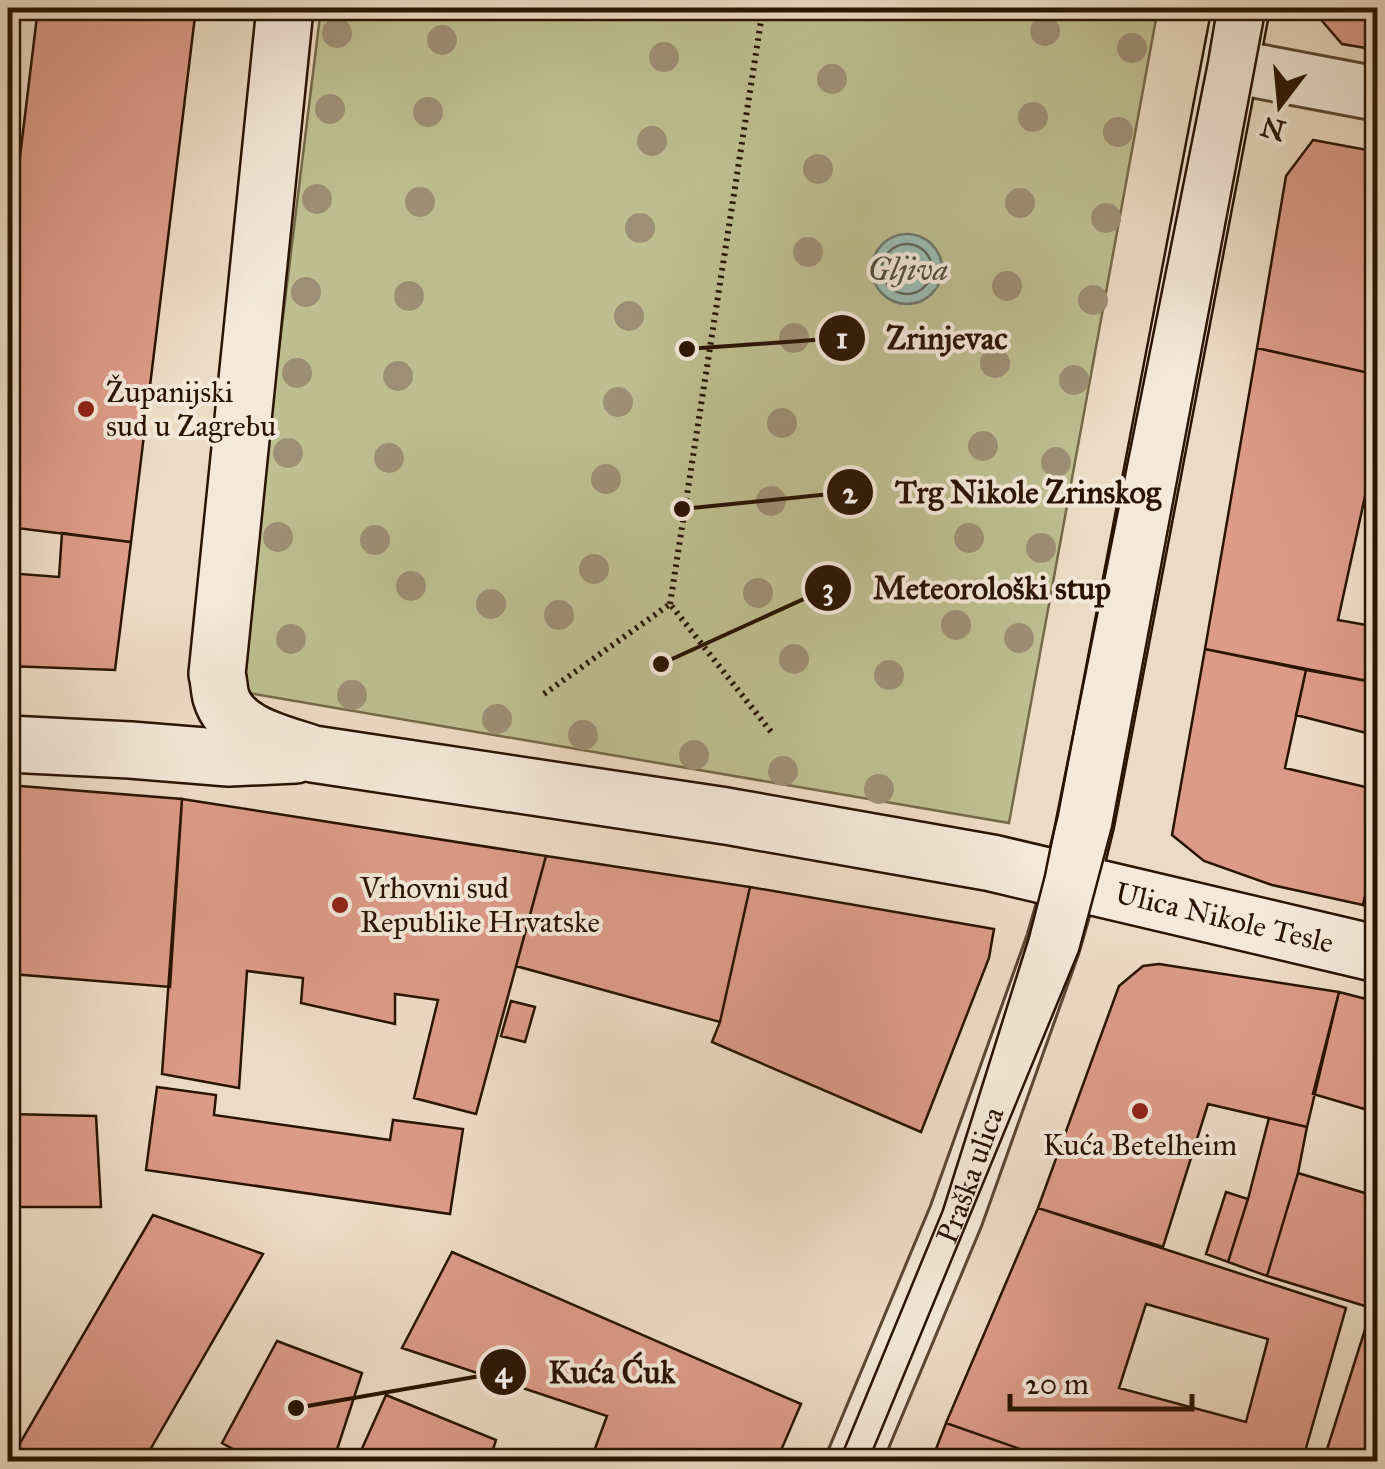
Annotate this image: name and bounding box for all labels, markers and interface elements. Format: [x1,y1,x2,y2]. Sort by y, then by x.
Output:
north arrow [1230,55,1330,155]
text: N [1257,108,1289,149]
water label: Gljiva [868,250,948,289]
callout: Zrinjevac [817,307,1028,369]
text: Zrinjevac [886,319,1008,358]
text: 1 [836,320,848,356]
place label: Županijski sud u Zagrebu [106,374,276,444]
marker: Županijski sud u Zagrebu [75,398,97,420]
callout: Trg Nikole Zrinskog [825,461,1181,523]
text: Trg Nikole Zrinskog [895,473,1162,512]
text: 2 [843,475,859,511]
callout: Meteorološki stup [803,557,1131,619]
text: Meteorološki stup [873,569,1111,608]
text: 3 [822,571,834,607]
place label: Vrhovni sud Republike Hrvatske [359,870,600,940]
street label: Ulica Nikole Tesle [1112,875,1337,961]
marker: Vrhovni sud Republike Hrvatske [329,894,351,916]
marker: Kuća Betelheim [1129,1100,1151,1122]
street label: Praška ulica [929,1102,1012,1249]
place label: Kuća Betelheim [1043,1127,1237,1163]
callout: Kuća Ćuk [478,1341,695,1403]
scale bar [1010,1349,1192,1411]
text: Kuća Ćuk [549,1351,677,1392]
text: 4 [495,1354,513,1390]
text: 20 m [1025,1366,1089,1402]

